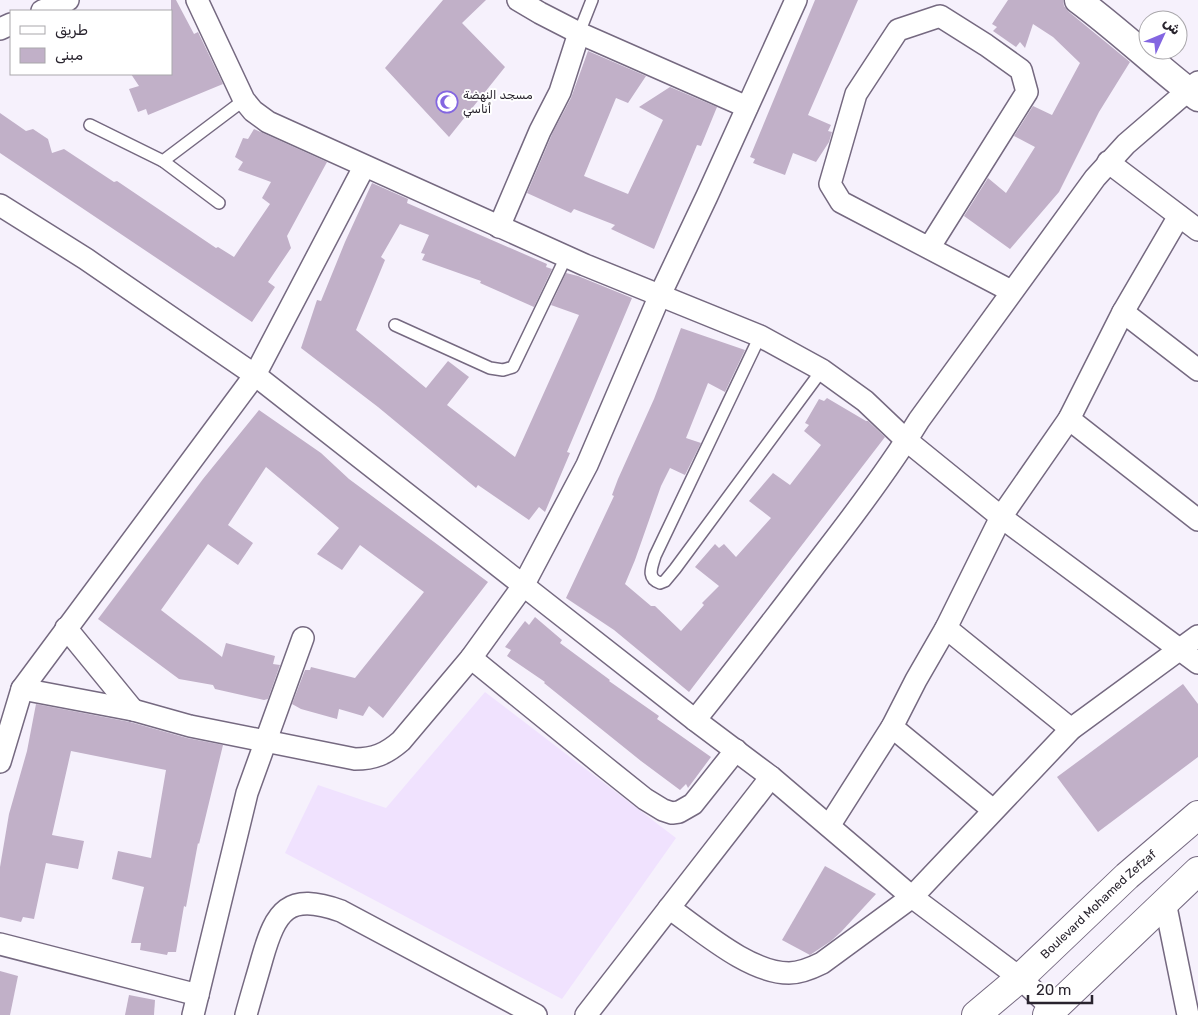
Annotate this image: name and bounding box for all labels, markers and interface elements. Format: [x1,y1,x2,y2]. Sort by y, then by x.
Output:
legend [10,10,172,75]
north arrow [1138,10,1188,60]
text: ش [1160,14,1184,39]
text: طريق [55,21,88,39]
text: مبنى [55,46,83,64]
place label: مسجد النهضة أناسي [463,88,533,118]
mosque icon: مسجد النهضة أناسي [435,90,459,114]
street label: Boulevard Mohamed Zefzaf [1038,847,1159,962]
scale bar [1028,972,1092,1004]
text: 20 m [1036,981,1071,999]

